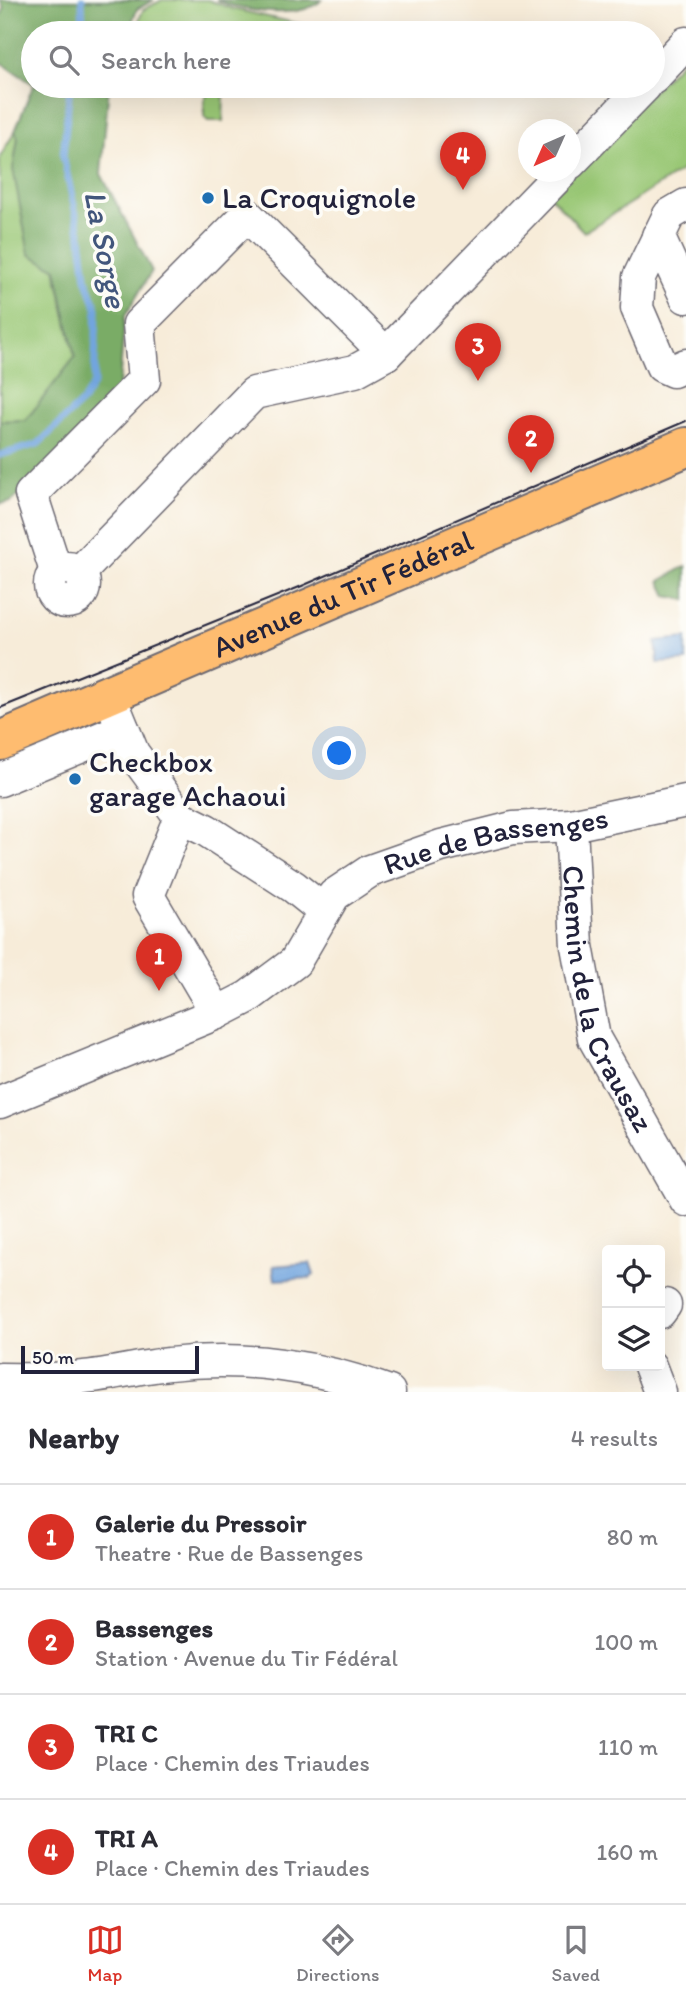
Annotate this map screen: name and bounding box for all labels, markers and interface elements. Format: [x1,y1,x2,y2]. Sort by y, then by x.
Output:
search box [21,21,665,98]
icon: search [45,41,83,79]
text: Search here [101,44,231,76]
north arrow [518,119,581,182]
pin: 4 [440,132,486,190]
place label: La Croquignole [222,179,416,216]
water label: La Sorge [76,187,136,312]
marker: La Croquignole [200,190,216,206]
pin: 3 [455,323,501,381]
pin: 2 [508,415,554,473]
street label: Avenue du Tir Fédéral [207,521,479,666]
your location [322,736,356,770]
place label: Checkbox garage Achaoui [89,743,287,814]
marker: Checkbox garage Achaoui [67,771,83,787]
street label: Rue de Bassenges [378,799,611,883]
street label: Chemin de la Crausaz [555,864,663,1138]
pin: 1 [136,933,182,991]
map controls [602,1245,665,1371]
button: locate [602,1245,665,1308]
button: layers [602,1308,665,1371]
scale bar [21,1343,200,1375]
text: 50 m [32,1346,74,1369]
text: Nearby [28,1419,119,1456]
text: 4 results [571,1424,658,1452]
text: Galerie du Pressoir [95,1507,306,1539]
text: 1 [46,1523,56,1551]
text: 80 m [607,1523,658,1551]
text: Theatre · Rue de Bassenges [95,1539,363,1567]
text: Bassenges [95,1612,213,1644]
text: 2 [45,1628,57,1656]
text: 100 m [594,1628,658,1656]
text: Station · Avenue du Tir Fédéral [95,1644,398,1672]
text: TRI C [95,1717,158,1749]
text: 3 [45,1733,57,1761]
text: 110 m [598,1733,658,1761]
text: Place · Chemin des Triaudes [95,1749,370,1777]
text: TRI A [95,1822,158,1854]
text: 4 [44,1838,58,1866]
text: 160 m [596,1838,658,1866]
text: Place · Chemin des Triaudes [95,1854,370,1882]
tab: Map [86,1921,124,1986]
tab: Directions [296,1921,380,1986]
tab: Saved [552,1921,600,1986]

